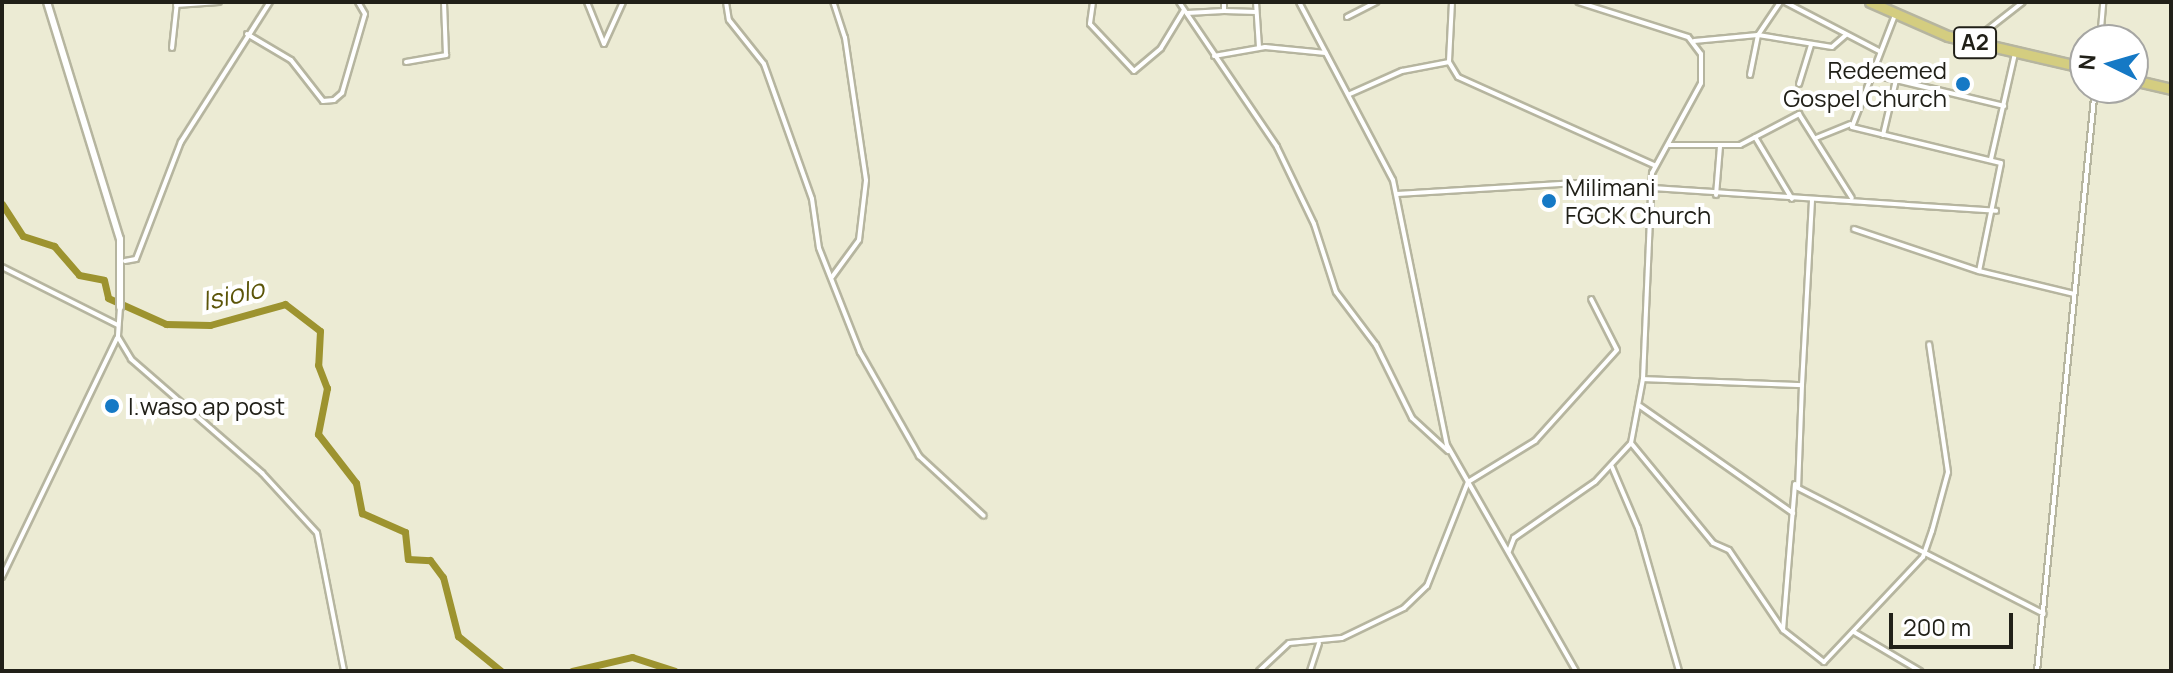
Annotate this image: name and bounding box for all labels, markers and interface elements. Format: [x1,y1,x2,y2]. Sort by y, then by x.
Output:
north arrow [2069,24,2149,104]
road number: A2 [1953,25,1997,61]
text: N [2071,53,2103,71]
place label: Redeemed Gospel Church [1783,56,1947,112]
marker: Redeemed Gospel Church [1954,75,1972,93]
place label: Milimani FGCK Church [1565,173,1712,229]
marker: Milimani FGCK Church [1540,192,1558,210]
water label: Isiolo [199,273,267,317]
place label: l.waso ap post [128,392,285,420]
marker: l.waso ap post [103,397,121,415]
scale bar [1893,597,2017,647]
text: 200 m [1903,610,1971,643]

